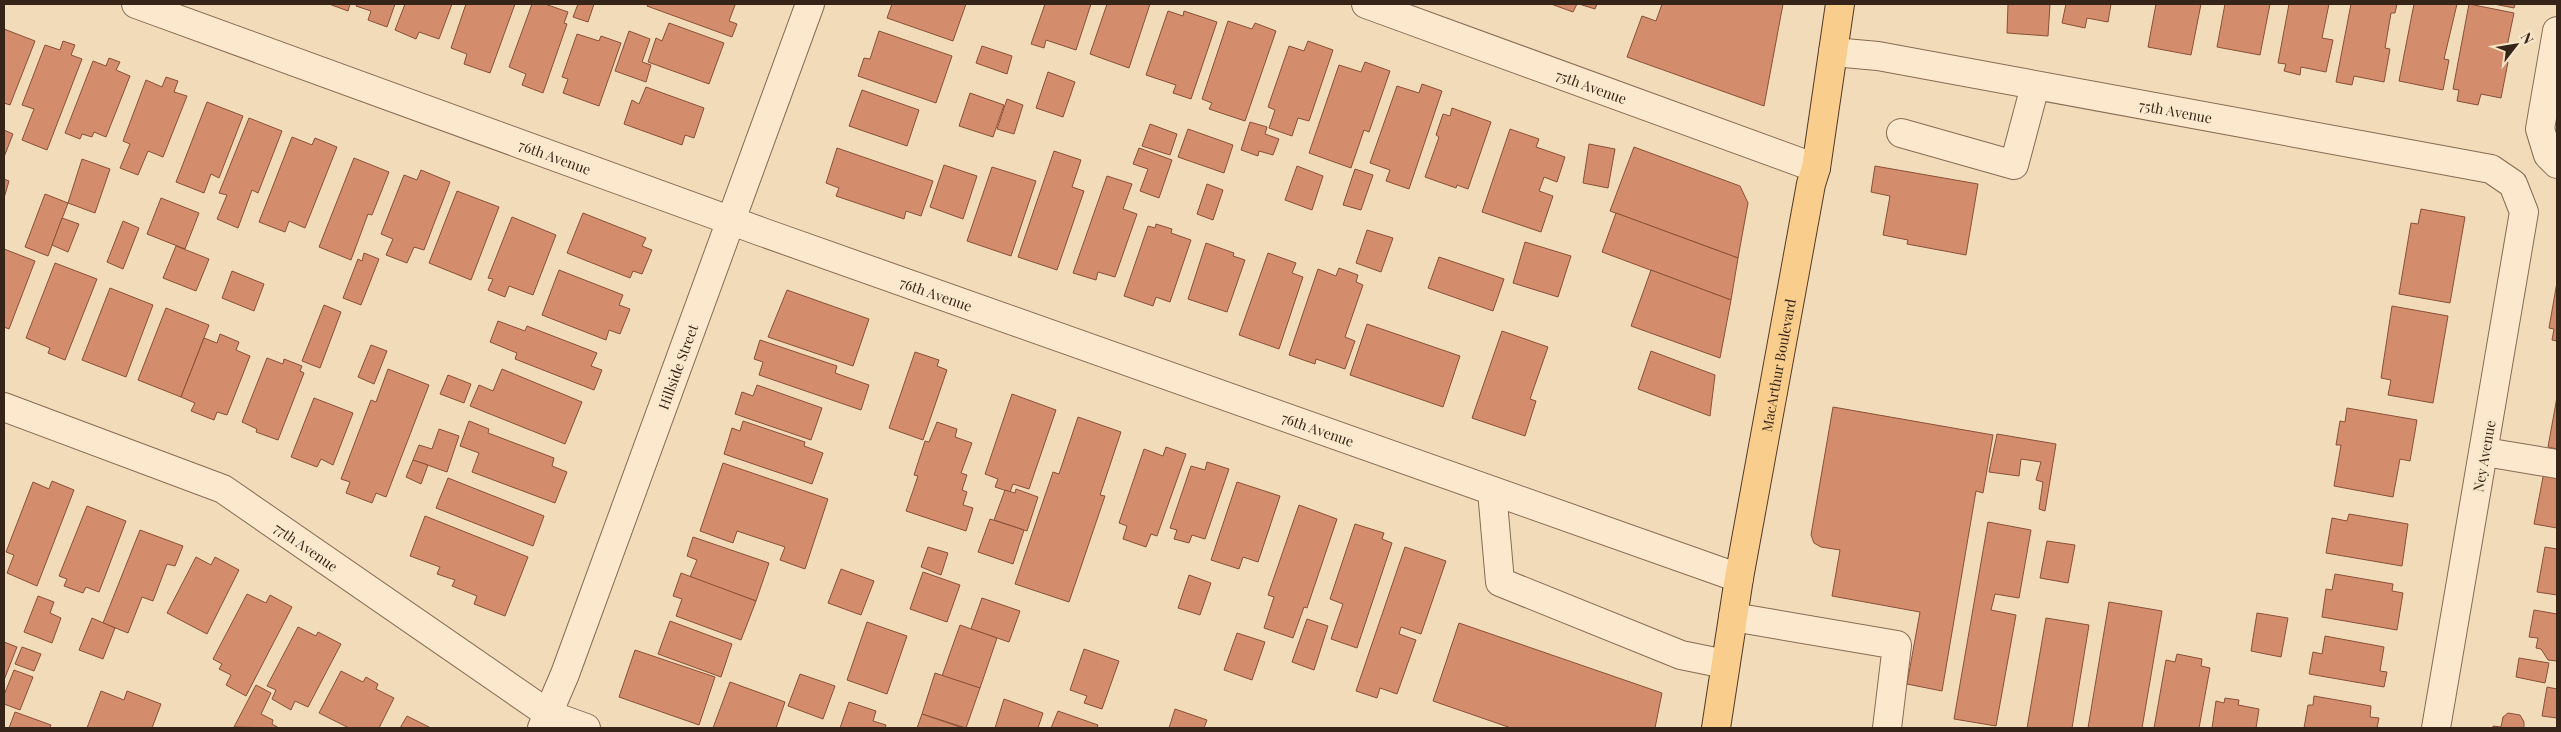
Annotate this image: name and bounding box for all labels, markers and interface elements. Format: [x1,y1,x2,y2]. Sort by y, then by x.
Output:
north arrow [2491,20,2541,70]
text: N [2517,29,2538,47]
street label: 75th Avenue [1553,65,1629,108]
street label: 75th Avenue [2138,95,2214,127]
street label: 76th Avenue [516,135,594,178]
street label: 76th Avenue [897,272,975,315]
street label: MacArthur Boulevard [1756,297,1799,433]
street label: Hillside Street [653,320,702,412]
street label: 76th Avenue [1279,407,1357,450]
street label: Ney Avenue [2468,419,2500,493]
street label: 77th Avenue [270,518,342,575]

